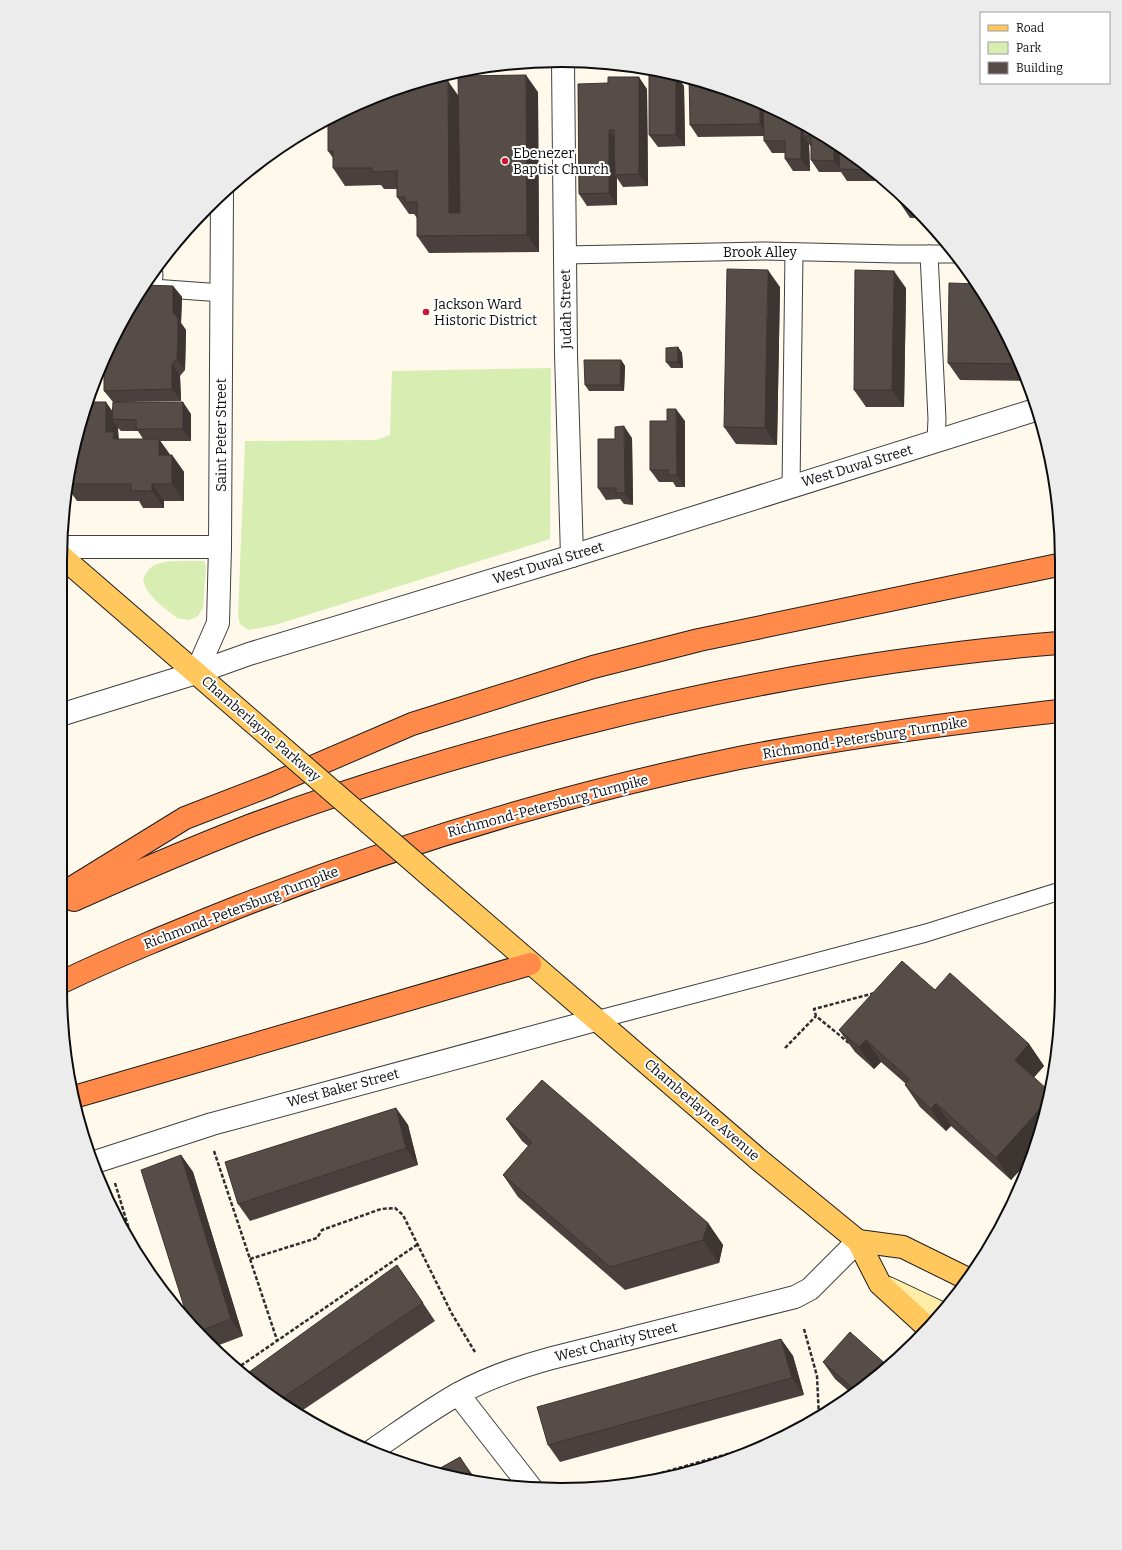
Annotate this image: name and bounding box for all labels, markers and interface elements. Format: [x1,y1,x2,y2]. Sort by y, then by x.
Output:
legend [980,12,1110,84]
text: Road [1016,21,1044,35]
text: Park [1016,41,1042,55]
text: Building [1016,61,1063,75]
place label: Ebenezer Baptist Church [513,145,609,178]
marker: Ebenezer Baptist Church [500,156,510,166]
street label: Brook Alley [723,244,798,261]
street label: Judah Street [557,269,575,350]
place label: Jackson Ward Historic District [433,296,537,329]
marker: Jackson Ward Historic District [421,307,431,317]
street label: Saint Peter Street [213,378,230,492]
street label: West Duval Street [800,441,914,491]
street label: West Duval Street [491,538,605,588]
street label: Chamberlayne Parkway [198,673,325,786]
street label: Richmond-Petersburg Turnpike [761,713,969,763]
street label: Richmond-Petersburg Turnpike [446,771,650,841]
street label: Richmond-Petersburg Turnpike [141,863,341,953]
street label: Chamberlayne Avenue [641,1055,763,1165]
street label: West Baker Street [285,1065,401,1111]
street label: West Charity Street [553,1319,679,1365]

